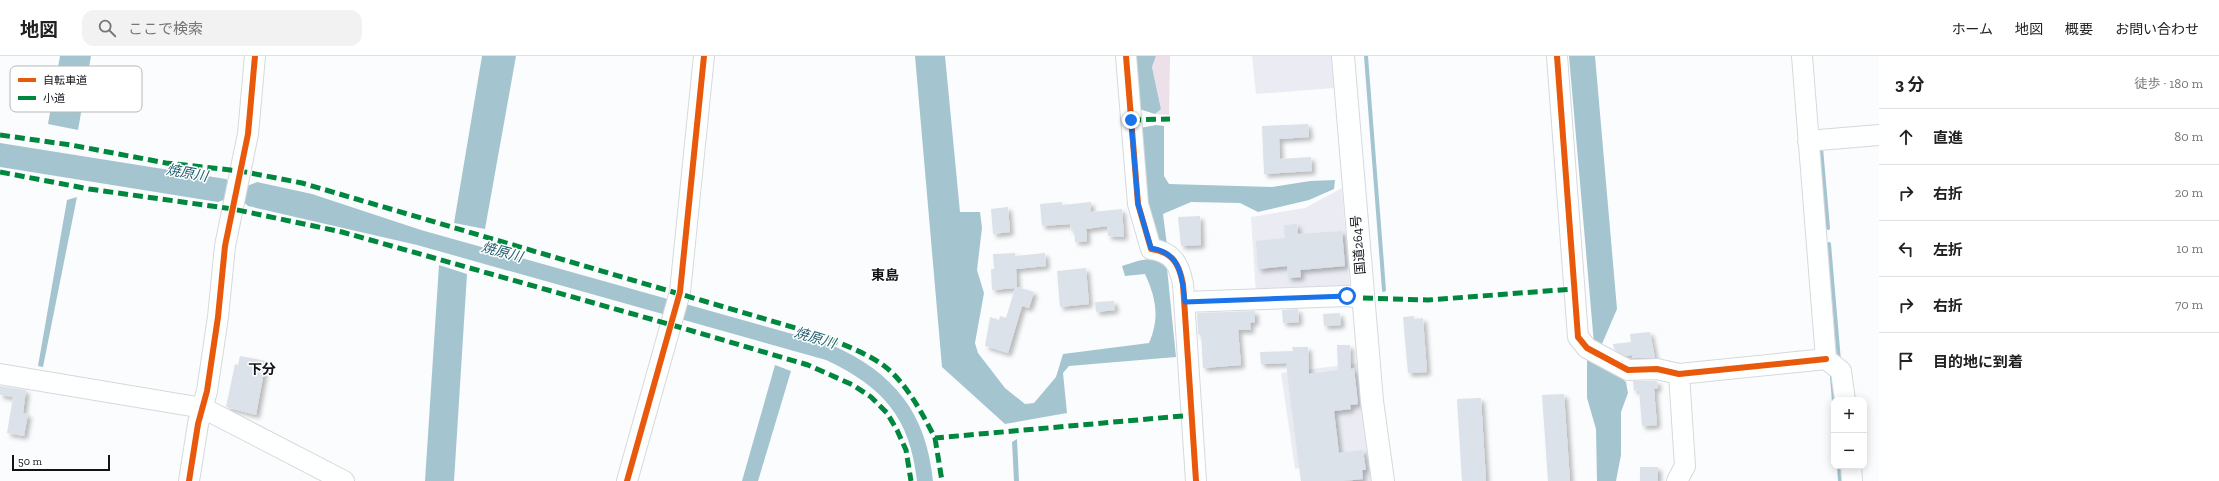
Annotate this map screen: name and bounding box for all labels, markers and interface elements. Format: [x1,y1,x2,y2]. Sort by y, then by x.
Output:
search box [82,10,362,46]
icon: search [96,17,118,39]
text: 地図 [20,18,58,41]
text: ここで検索 [128,20,203,38]
text: ホーム [1951,21,1993,38]
text: 地図 [2015,21,2043,38]
text: 概要 [2065,21,2093,38]
text: お問い合わせ [2115,21,2199,38]
legend [10,66,142,112]
text: 自転車道 [43,74,87,87]
text: 3 分 [1895,74,1924,94]
text: 徒歩 · 180 m [2135,76,2203,91]
text: 小道 [43,92,65,105]
route end [1122,111,1140,129]
icon: ahead [1895,126,1917,148]
text: 直進 [1933,129,1963,147]
text: 80 m [2174,129,2203,144]
water label: 焼原川 [165,161,211,185]
icon: right [1895,182,1917,204]
text: 右折 [1933,185,1963,203]
text: 20 m [2175,185,2203,200]
street label: 国道264号 [1348,215,1368,275]
water label: 焼原川 [480,238,526,266]
icon: left [1895,238,1917,260]
text: 左折 [1933,241,1963,259]
text: 10 m [2176,241,2203,256]
district label: 東島 [871,267,899,284]
route start [1338,287,1356,305]
icon: right [1895,294,1917,316]
text: 右折 [1933,297,1963,315]
text: 70 m [2175,297,2203,312]
water label: 焼原川 [792,324,839,353]
icon: arrive [1895,350,1917,372]
text: 目的地に到着 [1933,353,2023,371]
district label: 下分 [248,361,276,378]
map controls [1831,397,1867,469]
button: + [1831,397,1867,433]
button: − [1831,433,1867,469]
scale bar [12,453,110,472]
text: 50 m [18,455,42,468]

